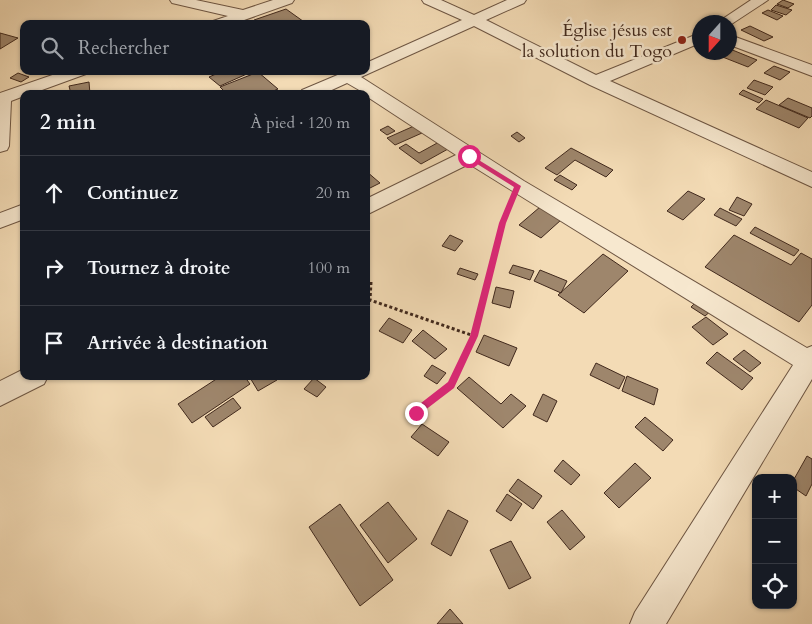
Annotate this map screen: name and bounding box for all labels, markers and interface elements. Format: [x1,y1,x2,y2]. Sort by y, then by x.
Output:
north arrow [692,15,737,60]
place label: Église jésus est la solution du Togo [522,18,672,64]
search box [20,20,370,75]
icon: search [38,34,66,62]
marker: Église jésus est la solution du Togo [676,34,688,46]
text: Rechercher [78,35,169,61]
text: 2 min [40,108,96,137]
text: À pied · 120 m [250,112,350,134]
route start [458,145,481,168]
icon: ahead [40,179,68,207]
text: Continuez [87,180,178,206]
text: 20 m [316,182,350,204]
icon: right [40,254,68,282]
text: Tournez à droite [87,255,230,281]
text: 100 m [308,257,350,279]
icon: arrive [40,329,68,357]
text: Arrivée à destination [87,330,268,356]
route end [405,402,428,425]
map controls [752,474,797,609]
button: + [752,474,797,519]
button: − [752,519,797,564]
button: locate [752,564,797,609]

